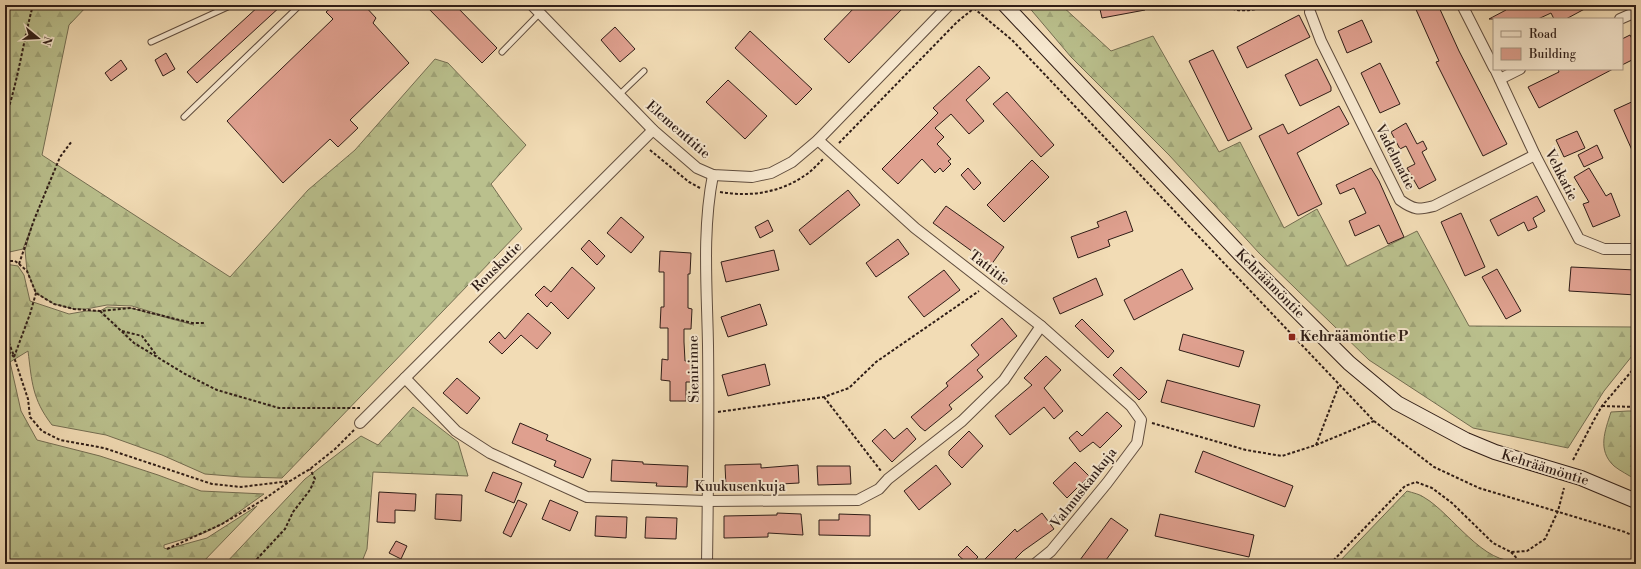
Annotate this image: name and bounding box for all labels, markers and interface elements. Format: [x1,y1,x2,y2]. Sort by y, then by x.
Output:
north arrow [18,18,58,58]
legend [1493,18,1623,70]
text: Road [1529,27,1557,42]
text: N [38,34,55,47]
text: Building [1528,47,1577,62]
street label: Elementtitie [642,97,714,163]
street label: Vadelmatie [1370,120,1419,193]
street label: Vehkatie [1540,145,1582,204]
street label: Rouskutie [468,238,526,296]
street label: Tattitie [965,246,1013,290]
street label: Kehräämöntie [1232,246,1308,322]
place label: Kehräämöntie P [1300,328,1408,346]
marker: Kehräämöntie P [1287,332,1297,342]
street label: Sienirinne [684,335,704,403]
street label: Valmuskankuja [1046,444,1122,533]
street label: Kehräämöntie [1499,446,1591,490]
street label: Kuukusenkuja [694,478,786,496]

